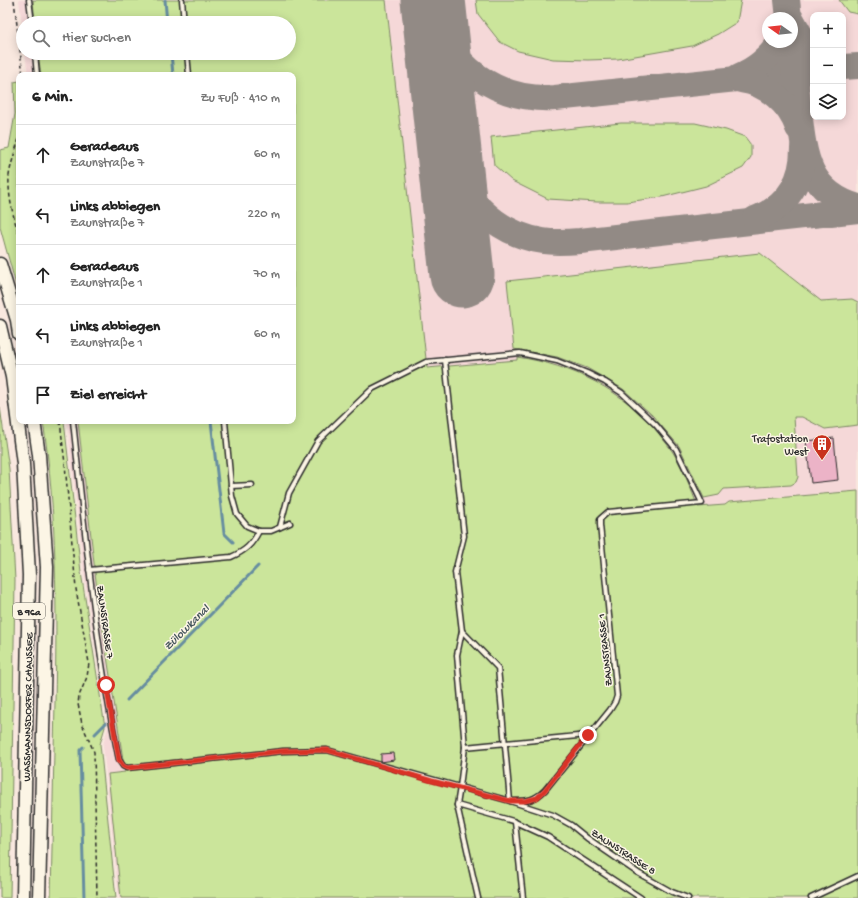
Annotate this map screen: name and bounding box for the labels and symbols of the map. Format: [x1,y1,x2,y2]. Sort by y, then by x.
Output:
north arrow [762,12,798,48]
place label: Trafostation West [751,433,810,459]
building icon: Trafostation West [811,433,833,461]
street label: ZAUNSTRASSE 7 [93,585,115,660]
water label: Zülowkanal [162,602,214,654]
road number: B 96a [13,603,45,619]
street label: ZAUNSTRASSE 1 [596,613,616,687]
street label: WASSMANNSDORFER CHAUSSEE [22,631,36,782]
route start [97,676,115,694]
route end [579,726,597,744]
street label: ZAUNSTRASSE 8 [588,827,657,878]

